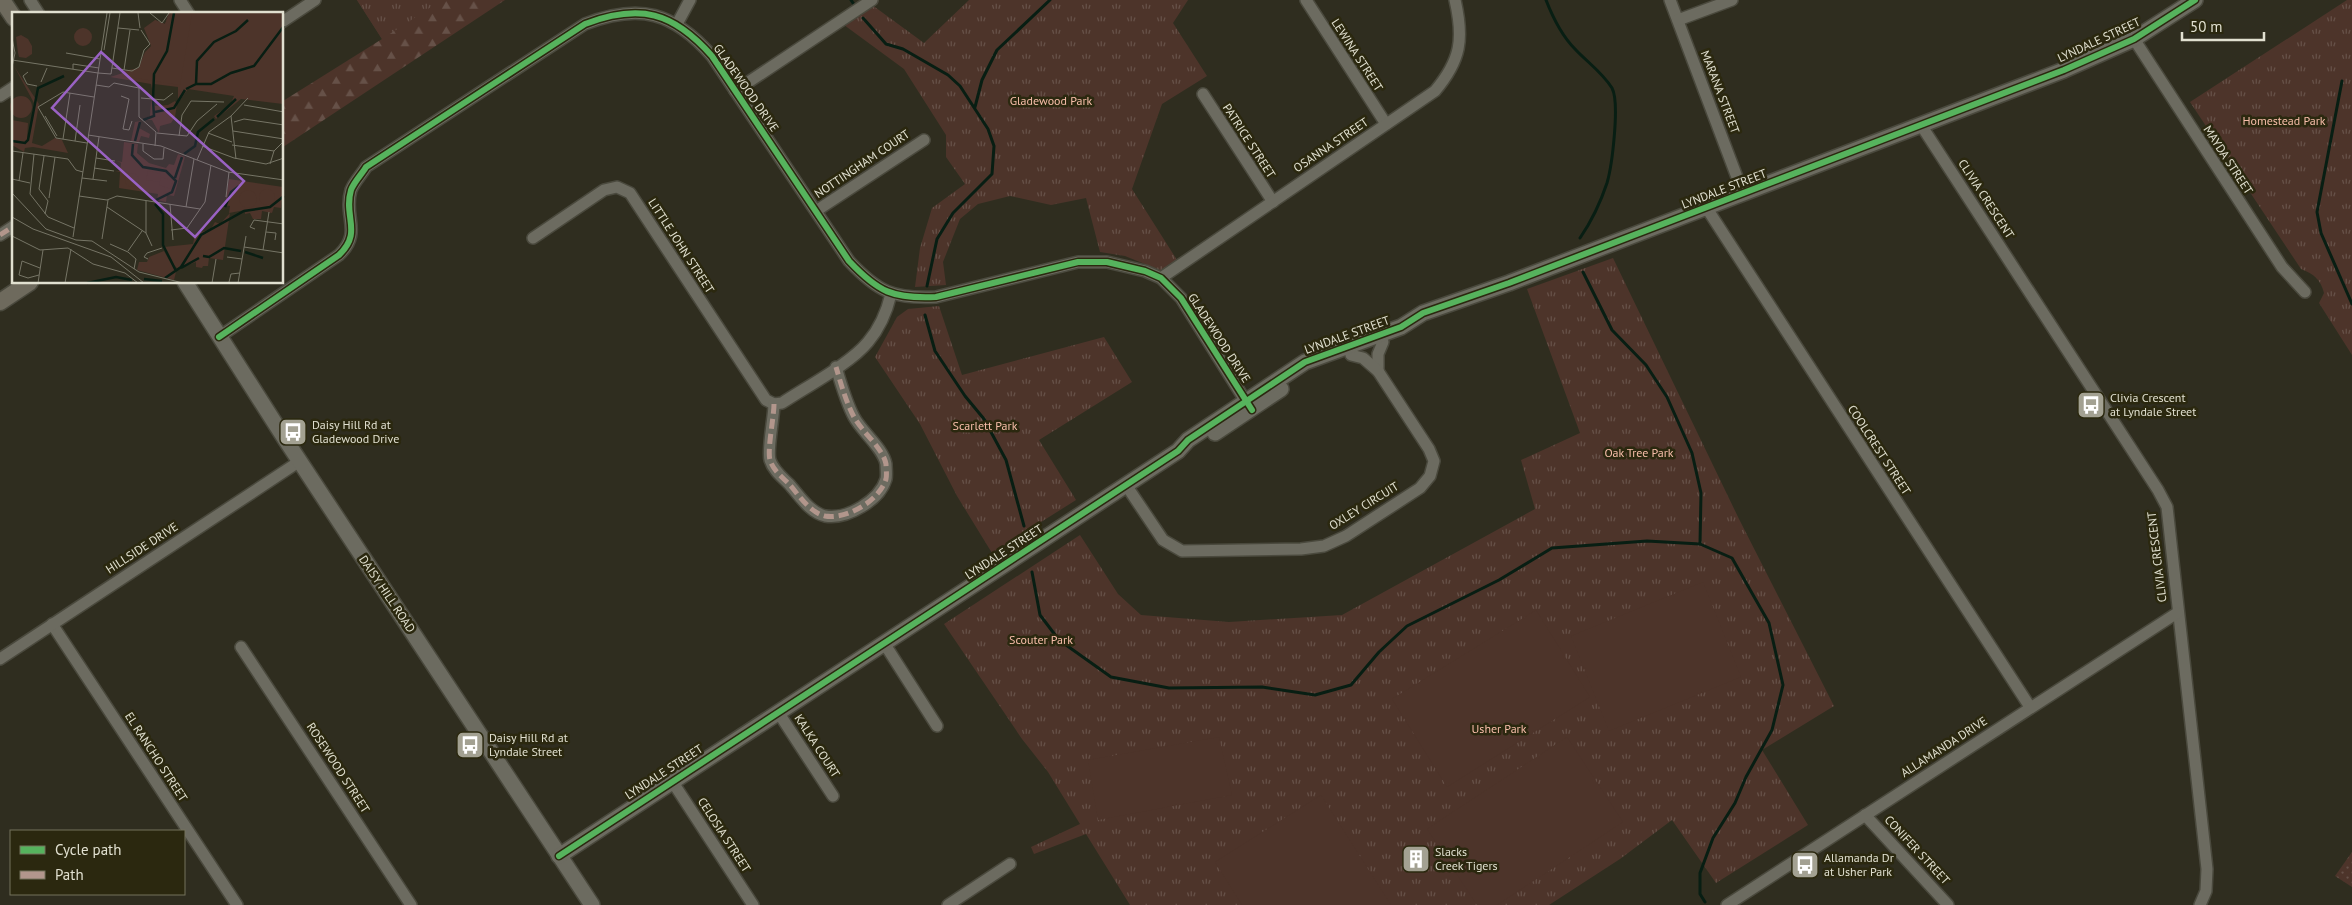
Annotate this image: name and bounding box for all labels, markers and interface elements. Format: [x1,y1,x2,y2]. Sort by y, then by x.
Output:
scale bar [2182,10,2264,42]
inset map [12,12,284,284]
street label: LYNDALE STREET [2055,14,2143,65]
street label: LEWINA STREET [1328,16,1387,94]
text: 50 m [2190,17,2223,36]
street label: GLADEWOOD DRIVE [710,41,782,135]
street label: MARANA STREET [1698,48,1743,136]
park label: Gladewood Park [1010,93,1092,108]
street label: PATRICE STREET [1220,101,1279,181]
park label: Homestead Park [2242,113,2326,128]
street label: OSANNA STREET [1290,114,1371,175]
street label: MAYDA STREET [2201,122,2257,197]
street label: NOTTINGHAM COURT [811,126,912,201]
street label: CLIVIA CRESCENT [1955,156,2018,241]
street label: LYNDALE STREET [1679,165,1769,212]
street label: LITTLE JOHN STREET [645,196,718,296]
street label: GLADEWOOD DRIVE [1185,290,1254,385]
street label: LYNDALE STREET [1302,312,1392,357]
bus stop icon: Clivia Crescent at Lyndale Street [2076,390,2106,420]
place label: Clivia Crescent at Lyndale Street [2110,390,2196,419]
street label: COOLCREST STREET [1845,402,1914,498]
bus stop icon: Daisy Hill Rd at Gladewood Drive [278,417,308,447]
place label: Daisy Hill Rd at Gladewood Drive [312,417,399,446]
park label: Scarlett Park [953,418,1018,433]
park label: Oak Tree Park [1604,445,1674,460]
street label: OXLEY CIRCUIT [1326,478,1402,533]
street label: CLIVIA CRESCENT [2143,510,2170,603]
street label: HILLSIDE DRIVE [103,519,181,576]
street label: LYNDALE STREET [962,521,1046,582]
street label: DAISY HILL ROAD [356,552,419,635]
park label: Scouter Park [1009,632,1073,647]
street label: EL RANCHO STREET [122,709,191,804]
street label: KALKA COURT [791,711,844,781]
street label: ALLAMANDA DRIVE [1898,713,1990,780]
street label: ROSEWOOD STREET [304,720,373,816]
park label: Usher Park [1472,721,1527,736]
bus stop icon: Daisy Hill Rd at Lyndale Street [455,730,485,760]
place label: Daisy Hill Rd at Lyndale Street [489,730,568,759]
street label: LYNDALE STREET [622,741,706,802]
street label: CELOSIA STREET [695,794,754,875]
street label: CONIFER STREET [1882,812,1953,888]
legend [10,830,185,895]
text: Cycle path [55,840,121,859]
building icon: Slacks Creek Tigers [1401,844,1431,874]
place label: Slacks Creek Tigers [1435,844,1498,873]
bus stop icon: Allamanda Dr at Usher Park [1790,850,1820,880]
place label: Allamanda Dr at Usher Park [1824,850,1894,879]
text: Path [55,865,84,884]

